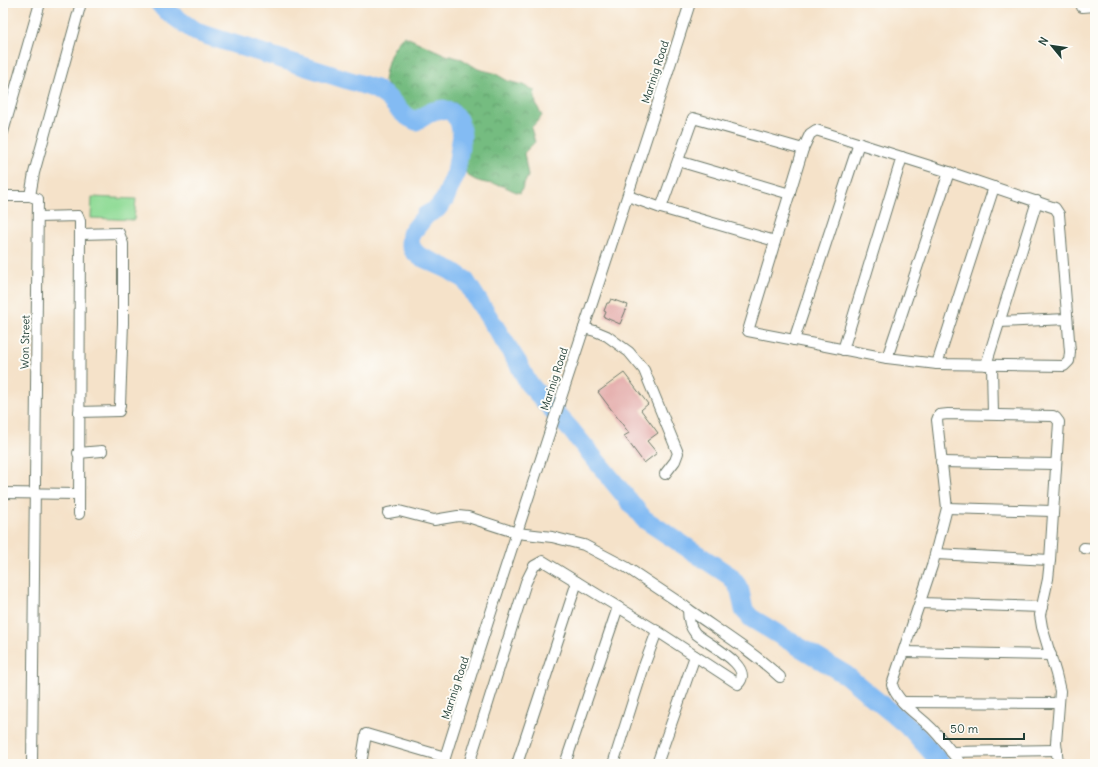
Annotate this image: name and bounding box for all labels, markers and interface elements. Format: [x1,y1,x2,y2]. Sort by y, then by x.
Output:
north arrow [1032,26,1072,66]
text: N [1035,34,1051,48]
street label: Marinig Road [638,38,672,105]
street label: Won Street [18,315,32,369]
street label: Marinig Road [537,345,571,412]
street label: Marinig Road [438,654,472,721]
scale bar [944,715,1024,741]
text: 50 m [950,721,979,736]

